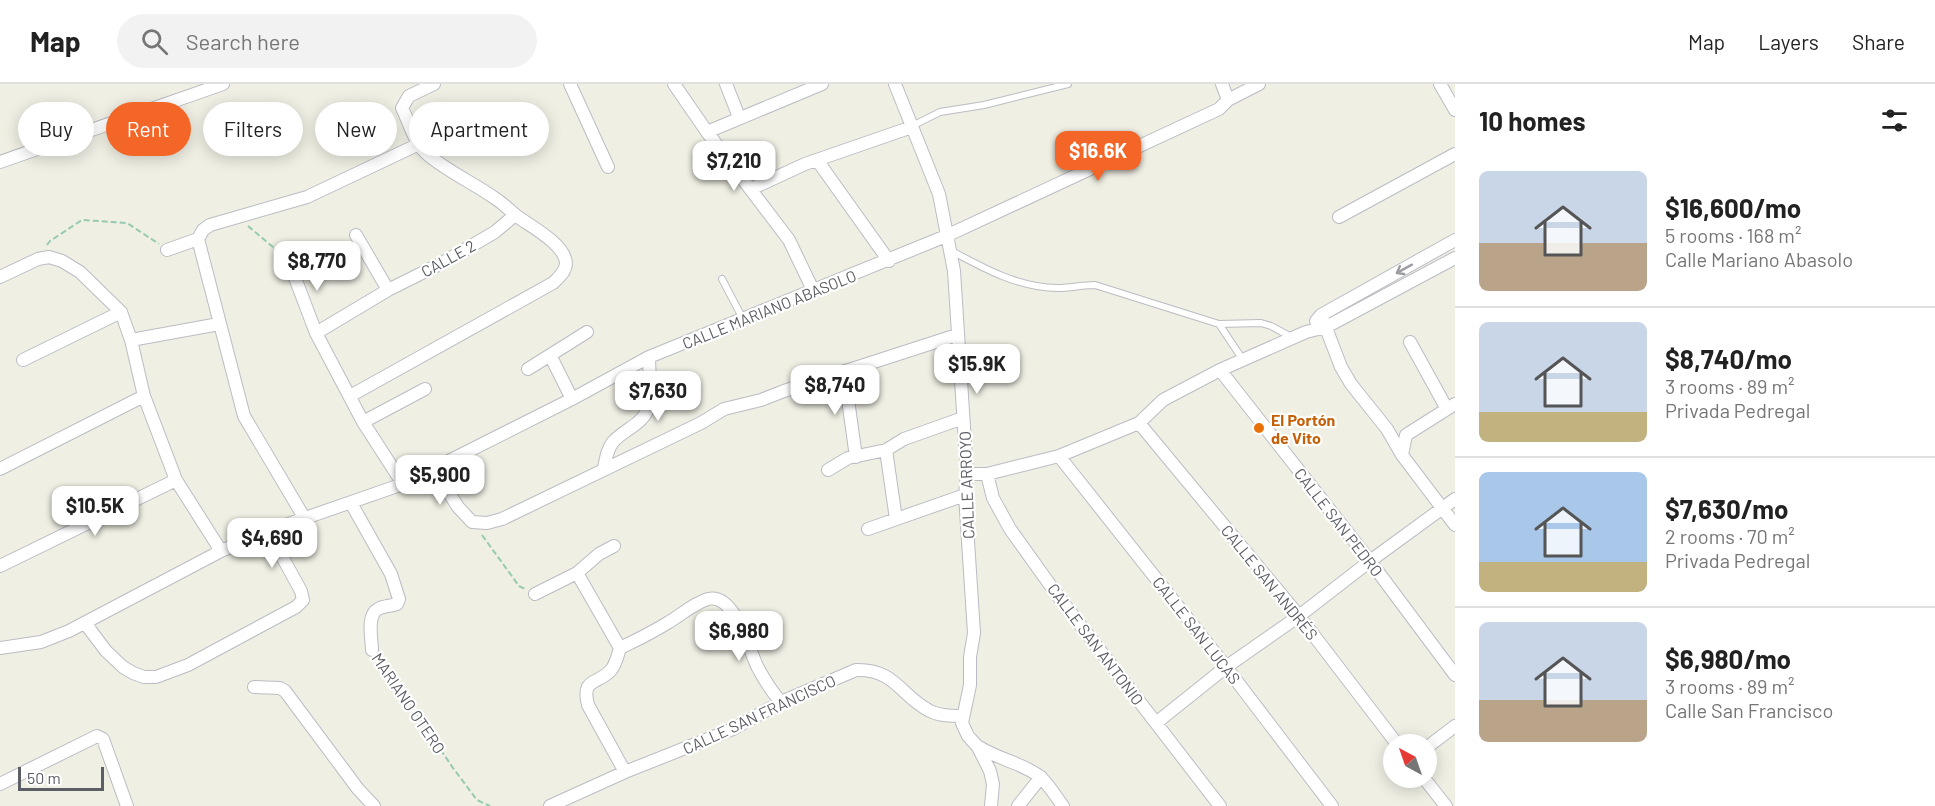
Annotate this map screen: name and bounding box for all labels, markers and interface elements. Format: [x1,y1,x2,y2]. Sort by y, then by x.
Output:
search box [117,14,537,68]
text: Map [30,24,81,58]
icon: search [138,25,171,58]
text: Search here [186,28,300,54]
text: Map [1688,29,1725,54]
text: Layers [1758,29,1819,54]
text: Share [1852,29,1905,54]
chip: Buy [18,102,94,156]
chip: Rent [106,102,191,156]
chip: Filters [203,102,303,156]
chip: New [315,102,397,156]
chip: Apartment [409,102,549,156]
icon: filters [1878,104,1911,137]
text: 10 homes [1479,105,1586,136]
pin: $16.6K [1049,131,1147,182]
text: $16.6K [1069,138,1127,162]
pin: $7,210 [685,141,783,192]
text: $7,210 [707,148,761,172]
text: $16,600/mo [1665,192,1801,223]
icon: home [1527,195,1599,267]
text: 5 rooms · 168 m² [1665,223,1801,247]
street label: CALLE 2 [418,235,478,281]
pin: $8,770 [268,241,366,292]
text: Calle Mariano Abasolo [1665,247,1853,271]
text: $8,770 [288,248,346,272]
one-way arrow [1396,263,1413,275]
street label: CALLE MARIANO ABASOLO [679,265,859,353]
text: $8,740/mo [1665,343,1792,374]
pin: $15.9K [928,344,1026,395]
icon: home [1527,346,1599,418]
text: $15.9K [948,351,1006,375]
pin: $8,740 [786,365,884,416]
pin: $7,630 [609,371,707,422]
text: $8,740 [805,372,865,396]
text: 3 rooms · 89 m² [1665,374,1795,398]
text: $7,630 [629,378,687,402]
text: Privada Pedregal [1665,398,1810,422]
place label: El Portón de Vito [1271,410,1335,447]
marker: El Portón de Vito [1252,421,1266,435]
street label: CALLE ARROYO [955,431,977,539]
pin: $5,900 [391,455,489,506]
text: $5,900 [410,462,470,486]
street label: CALLE SAN PEDRO [1291,464,1387,580]
pin: $10.5K [46,486,144,537]
text: $10.5K [66,493,124,517]
text: $7,630/mo [1665,493,1788,524]
icon: home [1527,496,1599,568]
pin: $4,690 [223,518,321,569]
street label: CALLE SAN ANDRÉS [1218,521,1322,643]
text: 2 rooms · 70 m² [1665,524,1795,548]
text: $4,690 [241,525,303,549]
text: Privada Pedregal [1665,548,1810,572]
street label: CALLE SAN LUCAS [1149,573,1245,687]
street label: CALLE SAN ANTONIO [1044,579,1148,709]
pin: $6,980 [690,611,788,662]
text: $6,980 [709,618,769,642]
text: $6,980/mo [1665,643,1791,674]
icon: home [1527,646,1599,718]
street label: MARIANO OTERO [368,649,450,757]
street label: CALLE SAN FRANCISCO [680,670,838,758]
text: 3 rooms · 89 m² [1665,674,1795,698]
text: Calle San Francisco [1665,698,1833,722]
north arrow [1383,734,1437,788]
map controls [1383,734,1437,788]
scale bar [18,764,104,792]
text: 50 m [27,768,61,787]

